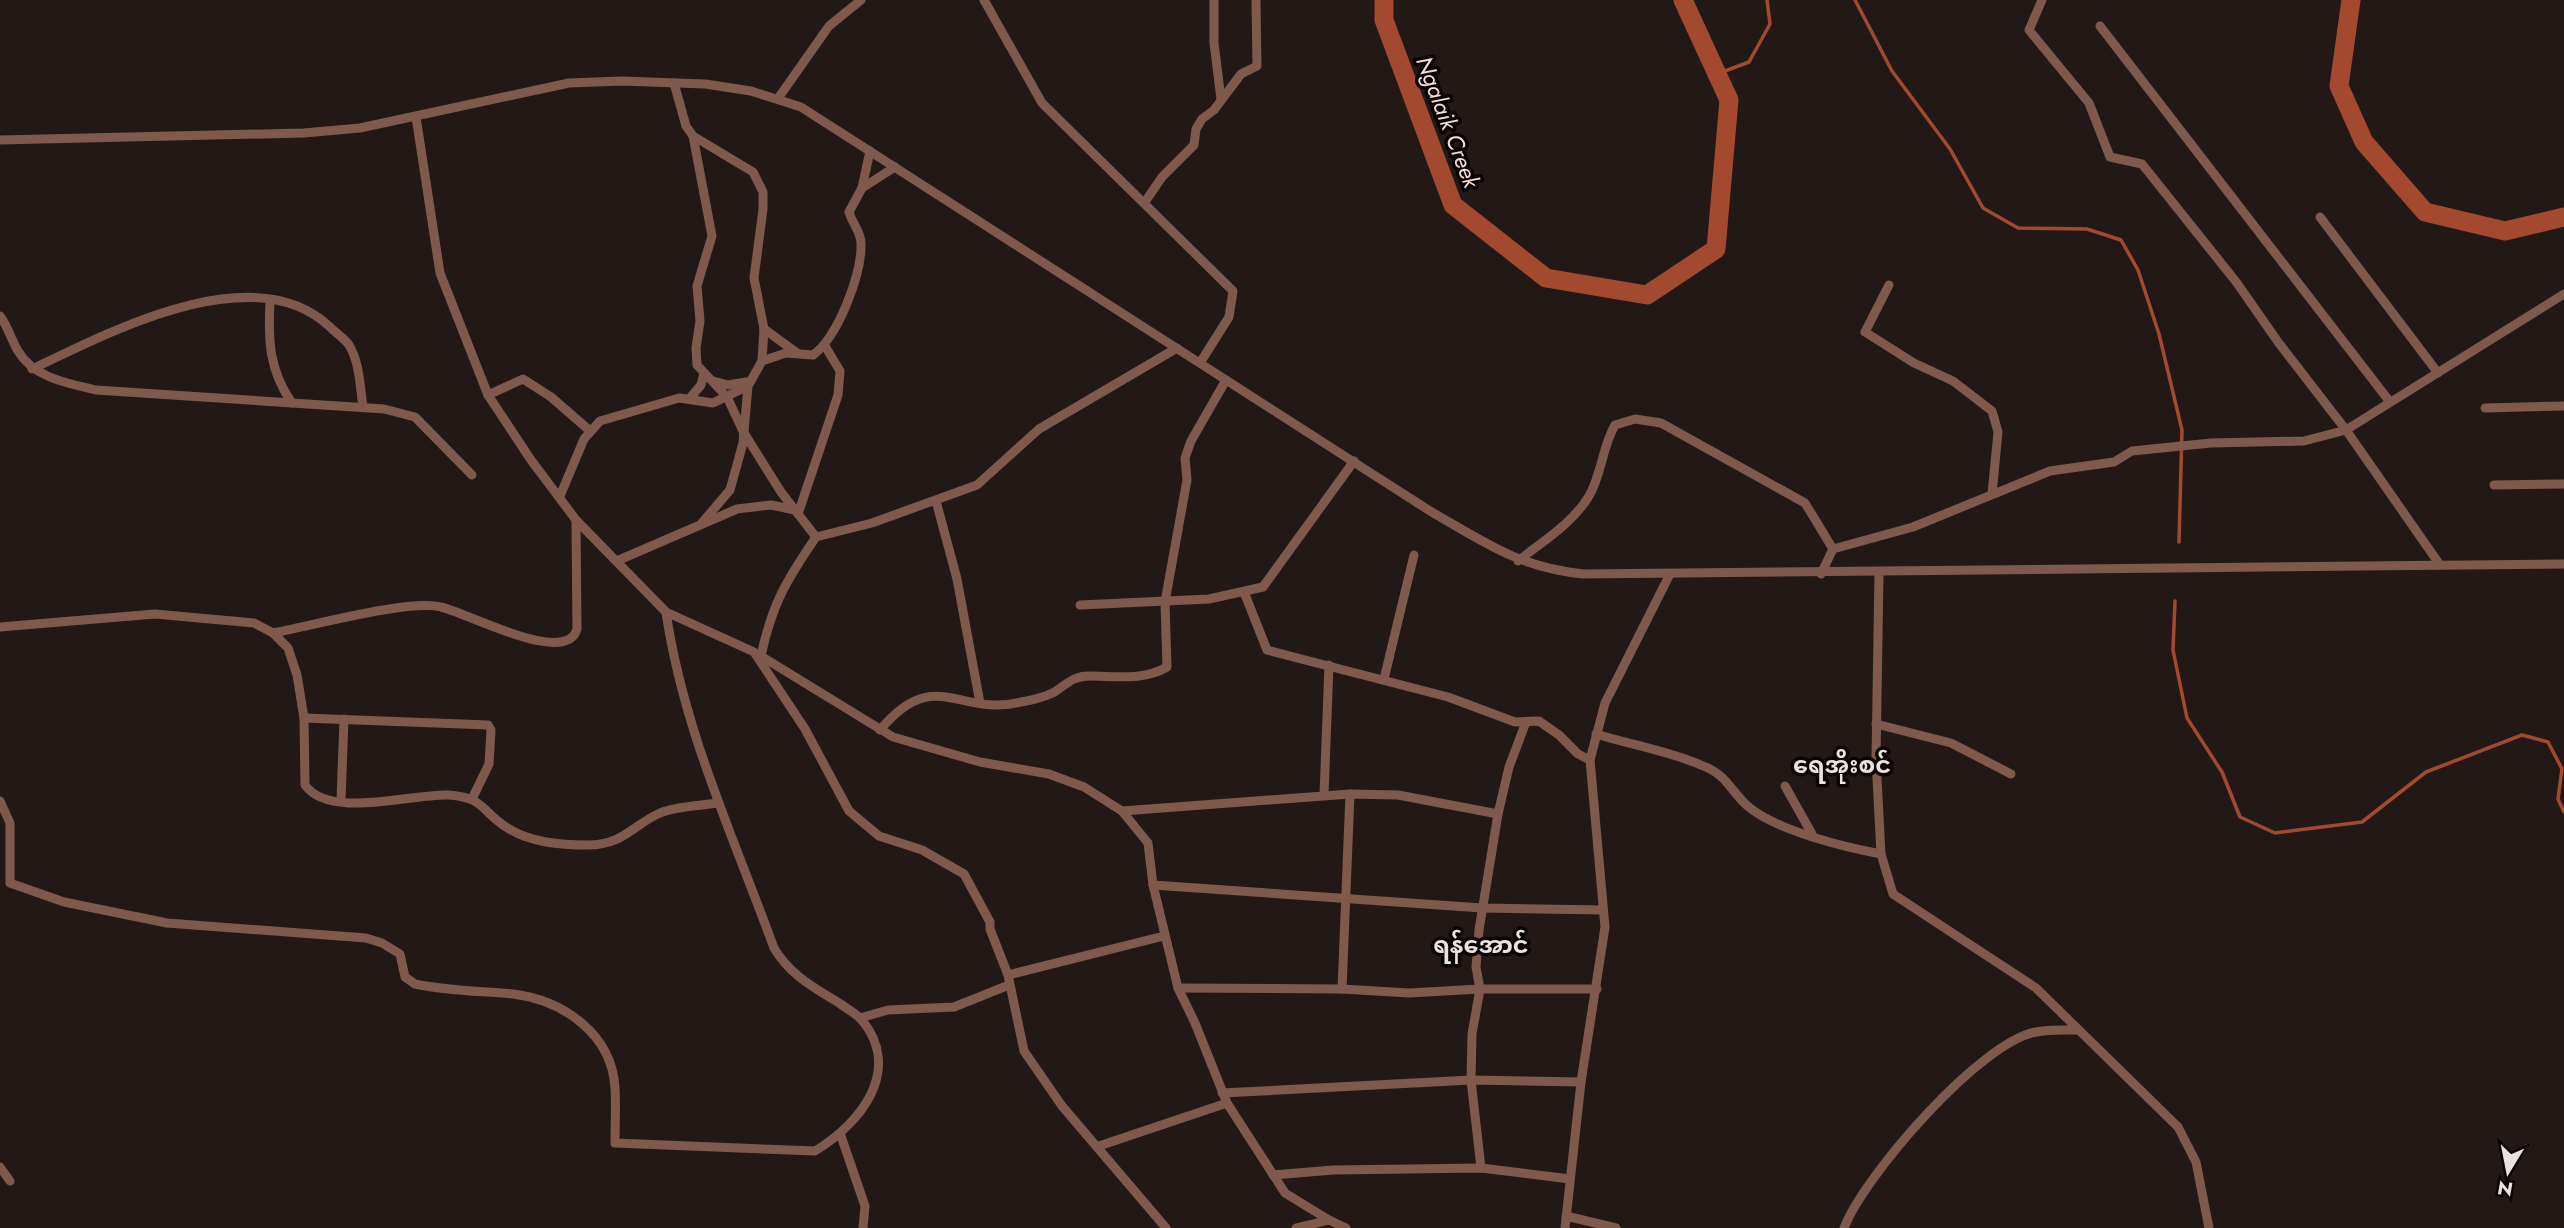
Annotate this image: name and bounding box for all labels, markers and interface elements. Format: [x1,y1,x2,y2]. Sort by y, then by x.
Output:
water label: Ngalaik Creek [1407,51,1489,194]
district label: ရေအိုးစင် [1793,747,1891,784]
district label: ရန်အောင် [1433,927,1529,964]
north arrow [2473,1137,2543,1207]
text: N [2495,1174,2515,1203]

